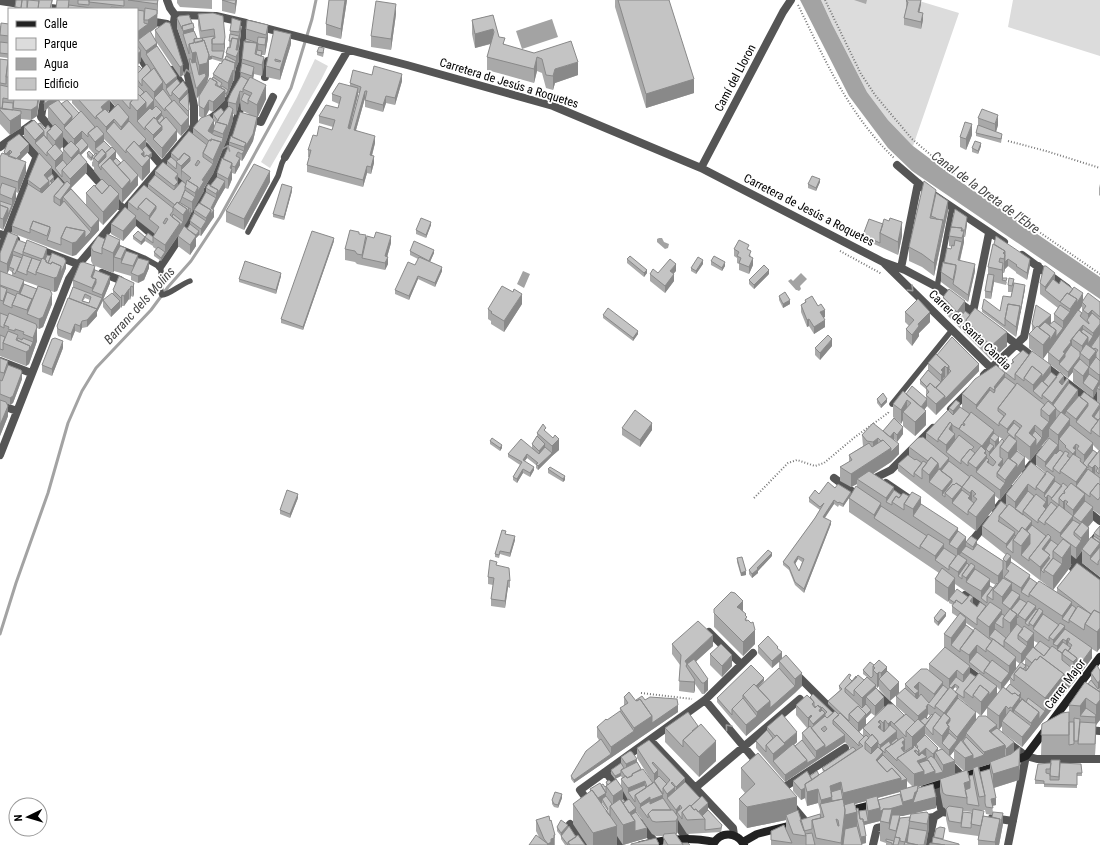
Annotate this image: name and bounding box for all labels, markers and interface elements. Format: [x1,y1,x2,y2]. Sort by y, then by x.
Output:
legend [8,8,138,100]
text: Calle [44,17,68,31]
text: Parque [44,37,78,51]
street label: Camí del Lloron [711,42,759,114]
street label: Carretera de Jesús a Roquetes [438,55,580,111]
text: Agua [44,57,69,71]
one-way arrow [184,69,192,75]
text: Edificio [44,77,79,91]
one-way arrow [222,144,230,151]
water label: Canal de la Dreta de l'Ebre [929,148,1043,237]
street label: Carretera de Jesús a Roquetes [741,171,877,249]
water label: Barranc dels Molins [101,264,178,347]
one-way arrow [906,284,914,292]
street label: Carrer de Santa Càndia [926,287,1014,373]
street label: Carrer Major [1042,656,1089,712]
one-way arrow [725,724,732,732]
north arrow [8,797,48,837]
text: N [12,814,25,822]

